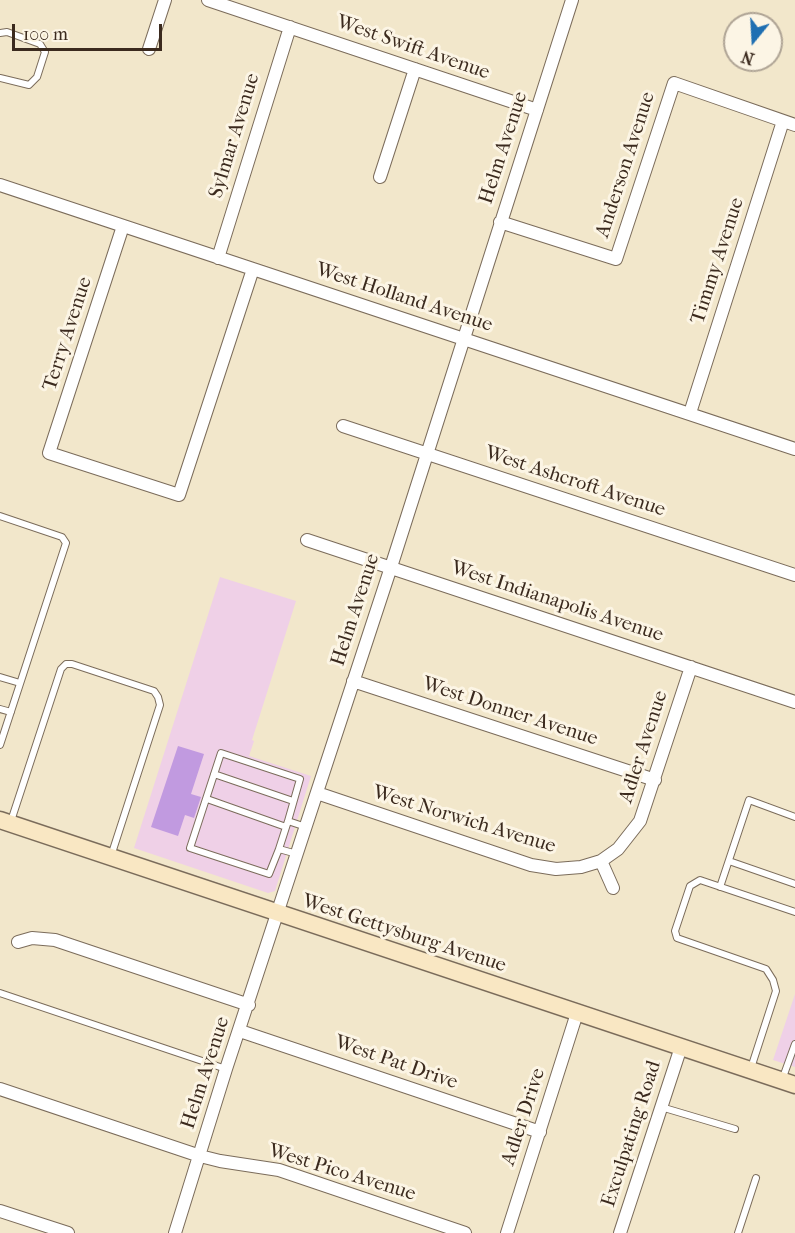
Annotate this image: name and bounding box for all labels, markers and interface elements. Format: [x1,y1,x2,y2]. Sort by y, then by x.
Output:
street label: West Swift Avenue [333,11,493,85]
scale bar [15,12,165,50]
north arrow [723,12,783,72]
text: 100 m [23,24,68,45]
text: N [739,47,757,69]
street label: Sylmar Avenue [205,71,265,201]
street label: Helm Avenue [475,89,533,207]
street label: Anderson Avenue [591,89,661,241]
street label: Timmy Avenue [686,195,750,327]
street label: West Holland Avenue [313,258,495,338]
street label: Terry Avenue [38,274,98,394]
street label: West Ashcroft Avenue [482,442,668,522]
street label: Helm Avenue [327,551,385,669]
street label: West Indianapolis Avenue [448,556,666,648]
street label: West Donner Avenue [419,672,601,752]
street label: Adler Avenue [615,688,673,806]
street label: West Norwich Avenue [370,781,558,859]
street label: West Gettysburg Avenue [299,890,509,978]
street label: Helm Avenue [177,1014,235,1132]
street label: West Pat Drive [331,1031,461,1095]
street label: Exculpating Road [597,1058,667,1210]
street label: Adler Drive [497,1065,551,1169]
street label: West Pico Avenue [266,1139,418,1207]

